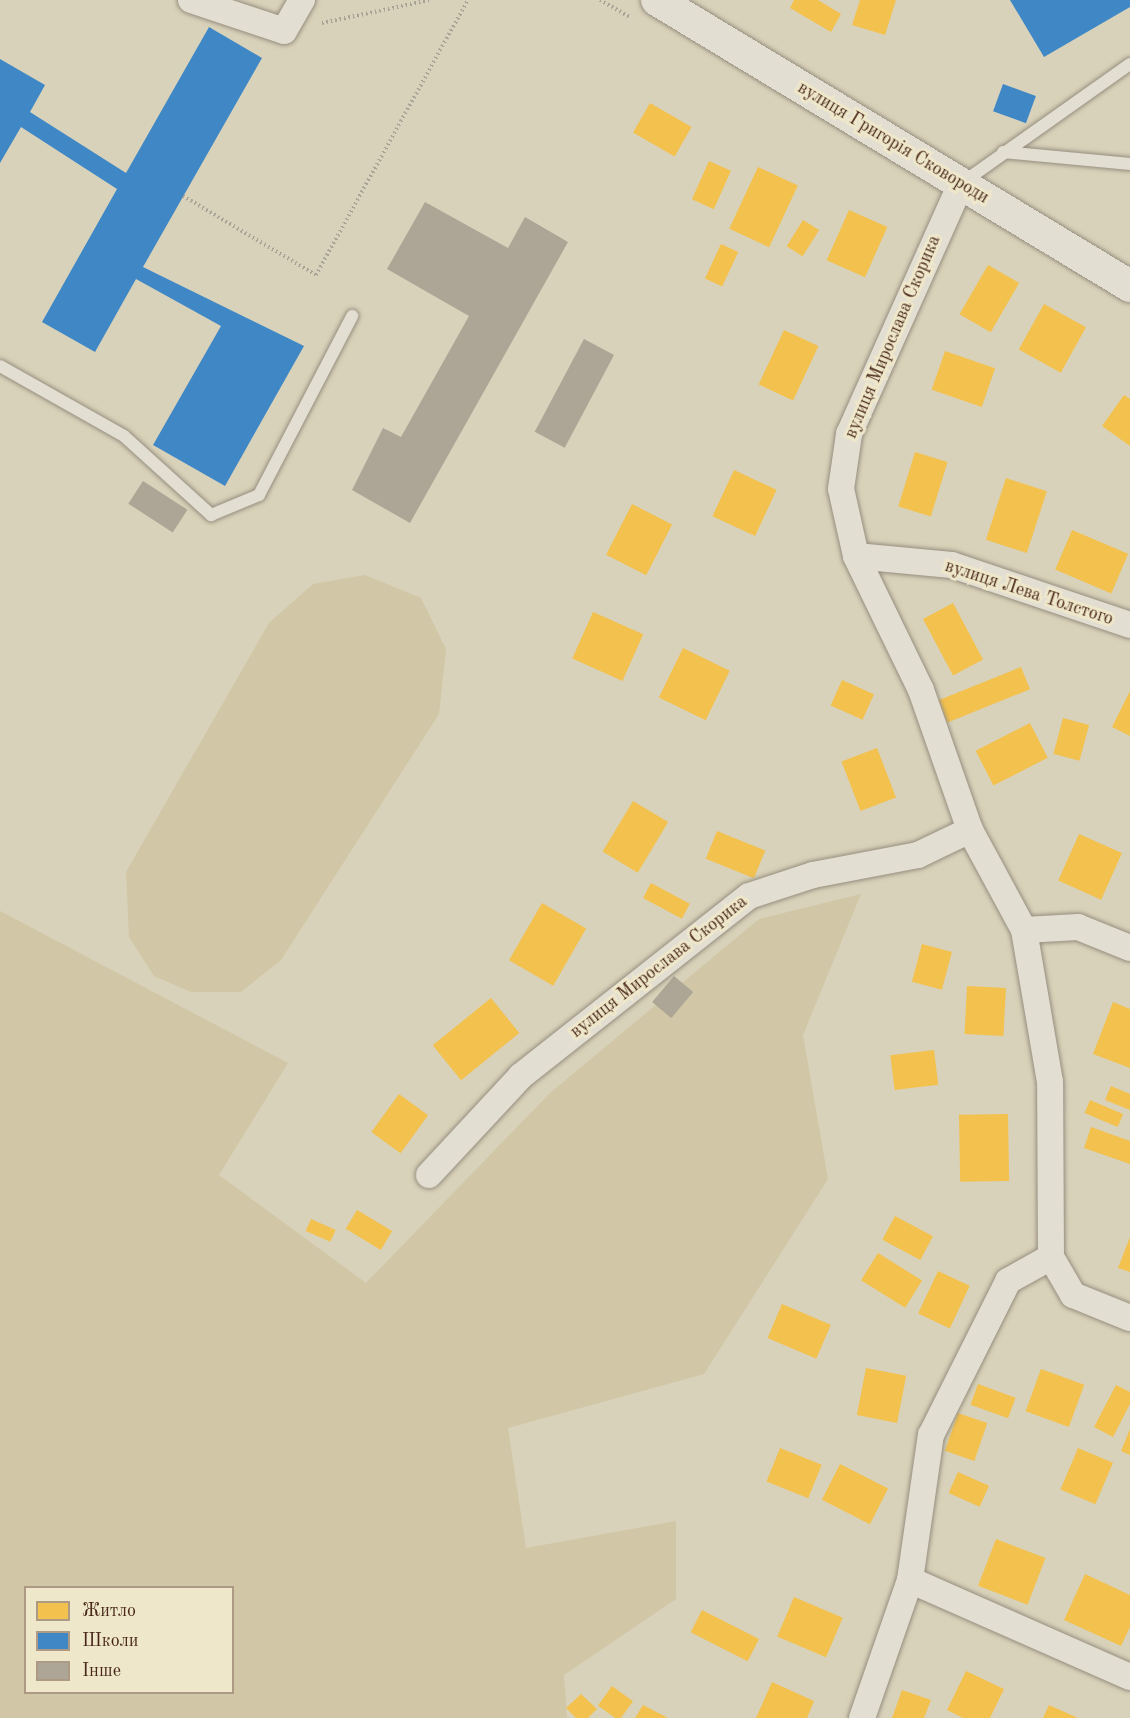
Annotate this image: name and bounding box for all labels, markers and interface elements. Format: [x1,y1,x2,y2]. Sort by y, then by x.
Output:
street label: вулиця Григорія Сковороди [794,77,992,209]
street label: вулиця Мирослава Скорика [840,232,946,442]
street label: вулиця Лева Толстого [942,556,1116,630]
street label: вулиця Мирослава Скорика [566,891,752,1043]
legend [24,1586,234,1694]
text: Житло [82,1602,136,1620]
text: Школи [82,1632,139,1650]
text: Інше [82,1662,121,1680]

